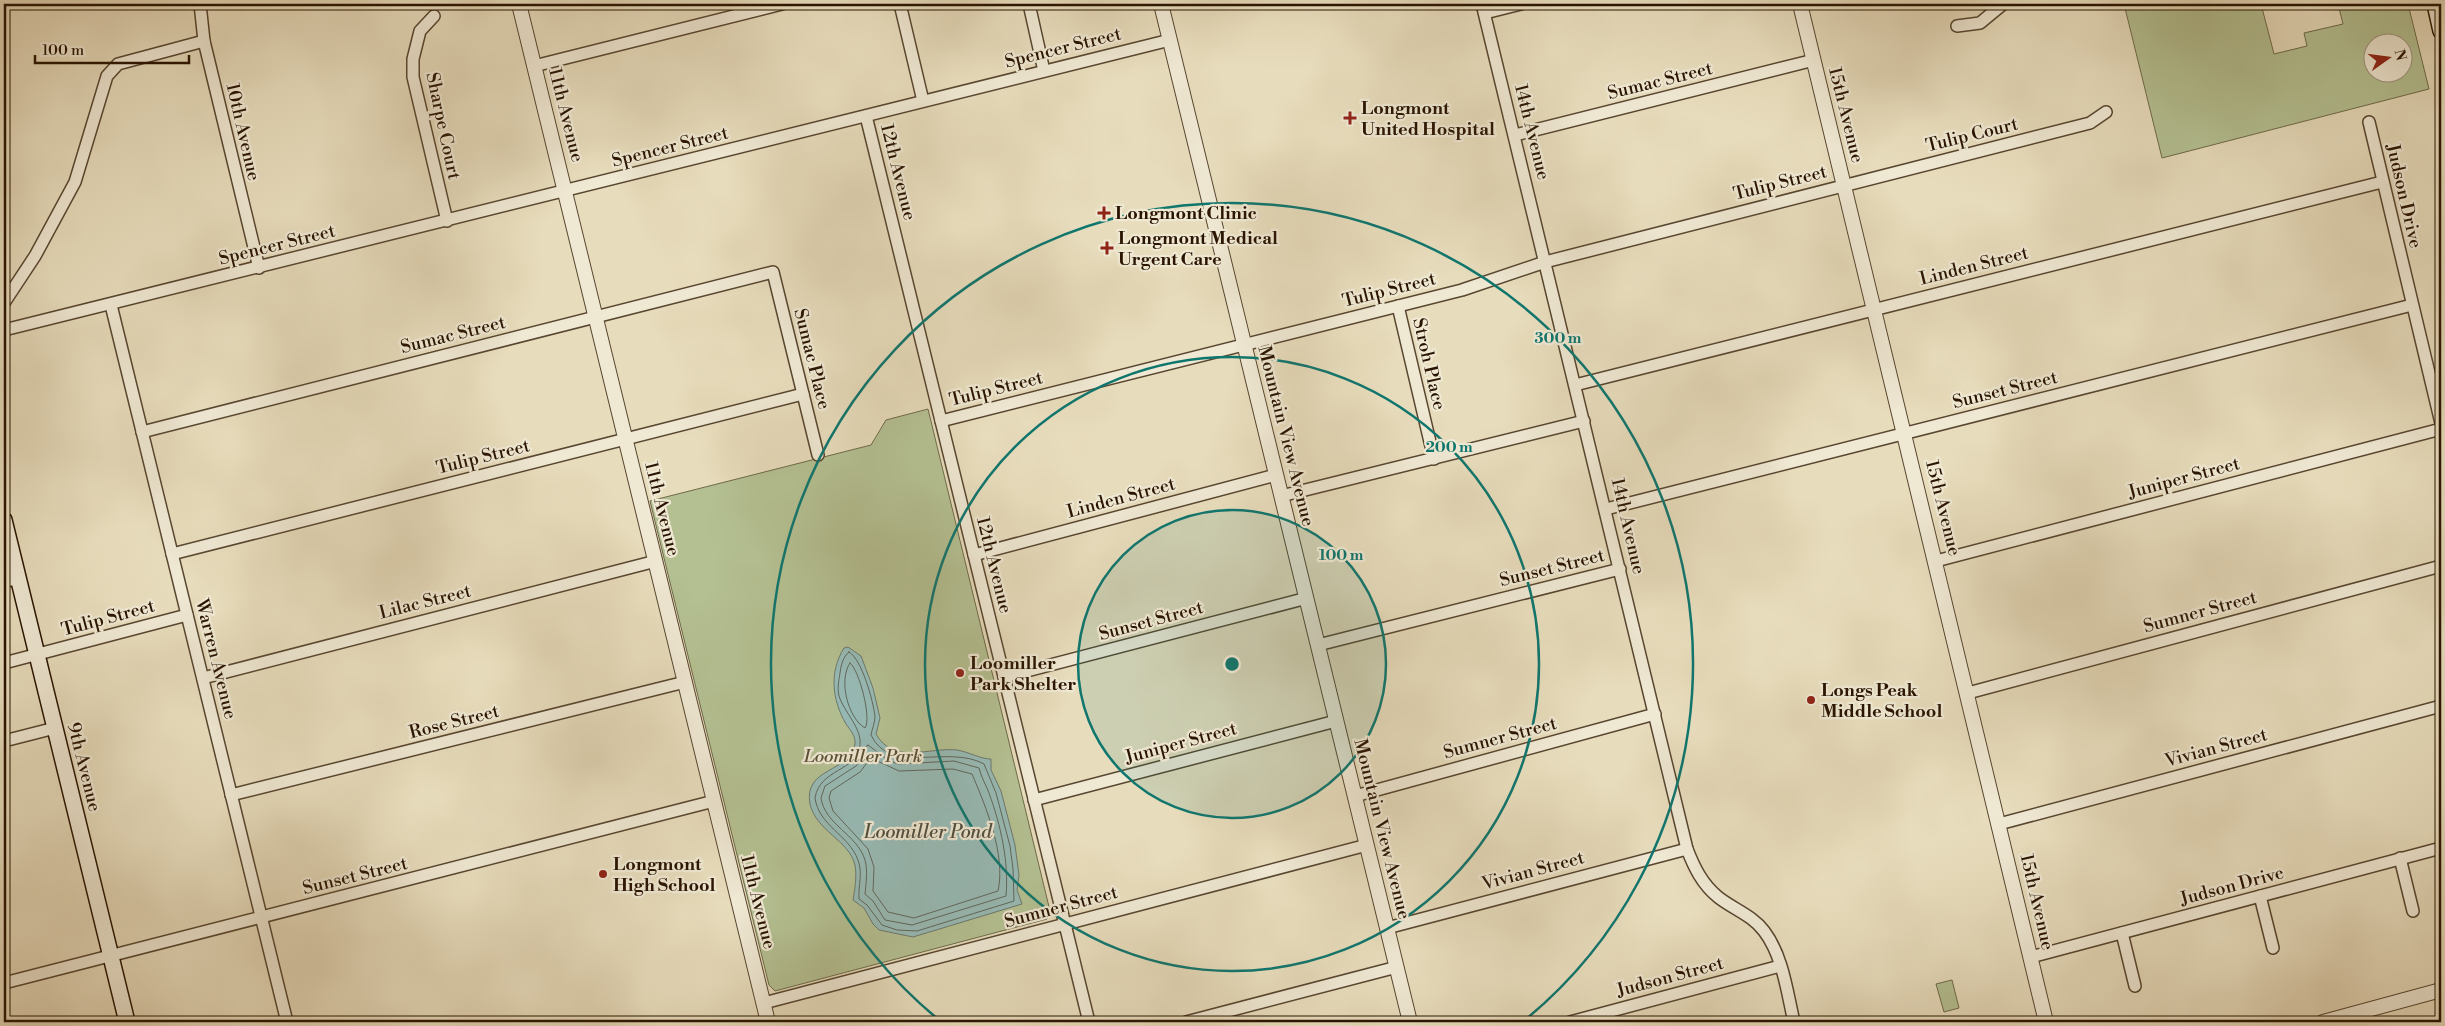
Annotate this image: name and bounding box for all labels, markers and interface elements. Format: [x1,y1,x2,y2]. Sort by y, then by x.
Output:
street label: Spencer Street [1002,22,1124,74]
scale bar [35,32,189,64]
north arrow [2362,32,2412,82]
text: 100 m [42,41,84,60]
text: N [2390,48,2410,63]
street label: Sumac Street [1605,57,1715,105]
street label: 11th Avenue [543,65,589,165]
street label: 15th Avenue [1823,65,1869,165]
street label: Sharpe Court [420,70,466,182]
street label: 10th Avenue [221,81,265,183]
street label: 14th Avenue [1509,82,1555,182]
place label: Longmont United Hospital [1361,97,1495,141]
marker: Longmont United Hospital [1343,111,1357,125]
street label: Tulip Court [1924,112,2021,158]
street label: Spencer Street [609,121,731,173]
street label: 12th Avenue [875,121,921,223]
street label: Judson Drive [2381,141,2427,250]
street label: Tulip Street [1731,160,1830,206]
place label: Longmont Clinic [1115,202,1257,225]
marker: Longmont Clinic [1097,206,1111,220]
street label: Spencer Street [216,219,338,271]
place label: Longmont Medical Urgent Care [1118,227,1278,271]
marker: Longmont Medical Urgent Care [1100,241,1114,255]
street label: Linden Street [1917,241,2031,291]
street label: Tulip Street [1340,267,1439,313]
street label: Sumac Place [788,306,836,412]
street label: Sumac Street [398,311,508,359]
street label: Stroh Place [1407,316,1451,412]
text: 300 m [1535,329,1582,348]
street label: Mountain View Avenue [1252,343,1320,529]
street label: Tulip Street [947,366,1046,412]
street label: Sunset Street [1950,366,2060,414]
street label: Tulip Street [434,434,533,480]
text: 200 m [1425,438,1473,457]
street label: Juniper Street [2125,452,2243,504]
street label: 15th Avenue [1920,458,1966,558]
street label: 11th Avenue [639,459,685,559]
street label: Linden Street [1064,472,1178,524]
street label: 14th Avenue [1606,476,1650,576]
street label: 12th Avenue [971,514,1017,616]
street label: Sunset Street [1497,544,1607,592]
text: 100 m [1319,546,1364,565]
street label: Lilac Street [377,579,474,625]
street label: Sumner Street [2141,586,2260,638]
street label: Tulip Street [59,594,158,641]
street label: Warren Avenue [190,596,242,721]
street label: Sunset Street [1096,596,1206,646]
place label: Loomiller Park Shelter [970,652,1076,696]
centre of rings [1223,655,1241,673]
marker: Loomiller Park Shelter [954,667,966,679]
place label: Longs Peak Middle School [1821,679,1942,723]
marker: Longs Peak Middle School [1805,694,1817,706]
street label: Rose Street [407,700,502,744]
street label: Sumner Street [1441,712,1560,764]
street label: Juniper Street [1122,717,1240,769]
street label: 9th Avenue [62,720,106,814]
street label: Vivian Street [2161,723,2270,773]
street label: Mountain View Avenue [1348,736,1416,922]
park label: Loomiller Park [803,745,922,768]
water label: Loomiller Pond [863,820,993,844]
street label: Vivian Street [1478,846,1587,896]
street label: Sunset Street [300,852,410,900]
street label: 11th Avenue [735,852,781,952]
street label: 15th Avenue [2015,852,2059,952]
place label: Longmont High School [613,853,716,897]
street label: Judson Drive [2177,861,2286,911]
marker: Longmont High School [597,868,609,880]
street label: Sumner Street [1002,881,1121,933]
street label: Judson Street [1613,952,1726,1003]

